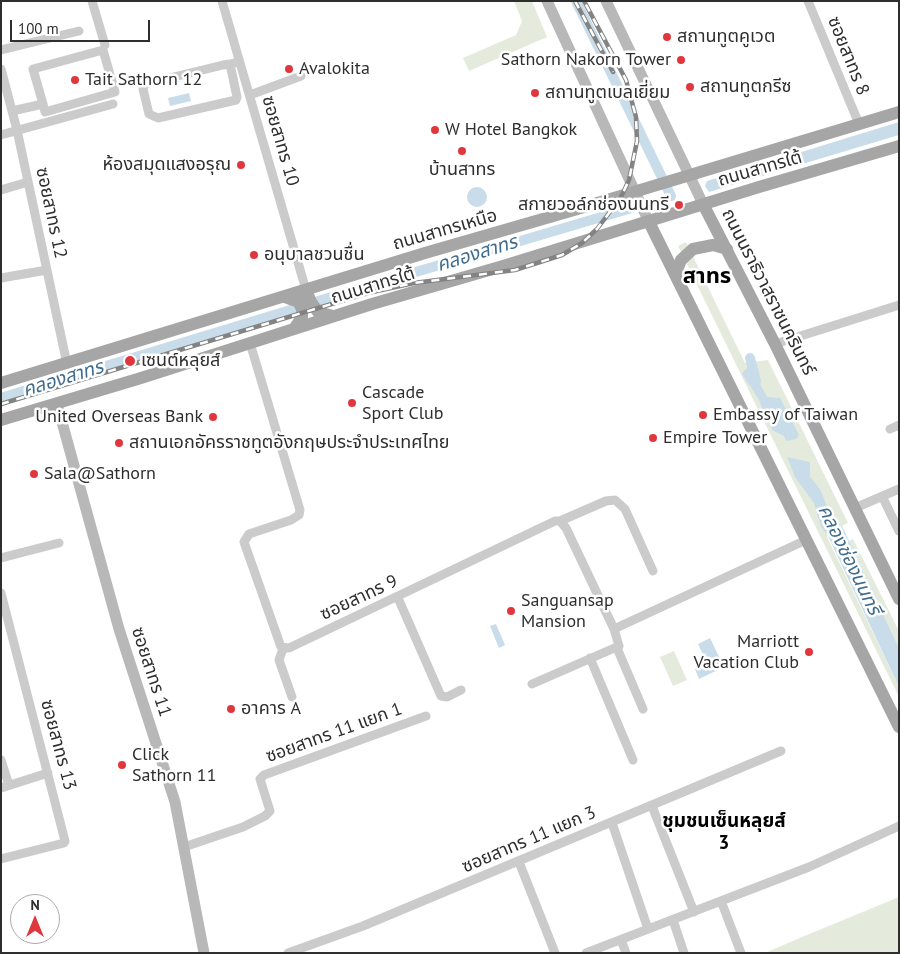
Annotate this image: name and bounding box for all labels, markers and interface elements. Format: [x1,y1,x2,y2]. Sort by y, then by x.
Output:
scale bar [12,10,152,42]
street label: ซอยสาทร 8 [822,13,874,99]
text: 100 m [18,19,59,38]
place label: สถานทูตคูเวต [677,26,775,48]
marker: สถานทูตคูเวต [661,31,673,43]
place label: Sathorn Nakorn Tower [501,49,671,71]
marker: Sathorn Nakorn Tower [675,54,687,66]
place label: Avalokita [299,58,370,80]
marker: Avalokita [283,63,295,75]
place label: Tait Sathorn 12 [85,69,202,91]
marker: Tait Sathorn 12 [69,74,81,86]
place label: สถานทูตกรีซ [700,76,791,98]
marker: สถานทูตกรีซ [684,81,696,93]
place label: สถานทูตเบลเยี่ยม [545,82,670,104]
marker: สถานทูตเบลเยี่ยม [529,87,541,99]
street label: ซอยสาทร 10 [257,93,303,189]
place label: W Hotel Bangkok [445,119,577,141]
marker: W Hotel Bangkok [429,124,441,136]
marker: บ้านสาทร [456,145,468,157]
street label: ถนนสาทรใต้ [715,147,805,191]
place label: ห้องสมุดแสงอรุณ [103,154,231,176]
marker: ห้องสมุดแสงอรุณ [235,159,247,171]
place label: บ้านสาทร [429,159,495,181]
street label: ซอยสาทร 12 [31,165,71,261]
place label: สกายวอล์กช่องนนทรี [518,194,669,216]
marker: สกายวอล์กช่องนนทรี [673,199,685,211]
street label: ถนนสาทรเหนือ [390,205,500,255]
street label: ถนนนราธิวาสราชนครินทร์ [717,205,819,379]
water label: คลองสาทร [434,231,520,277]
place label: อนุบาลชวนชื่น [264,244,365,266]
marker: อนุบาลชวนชื่น [248,249,260,261]
street label: ถนนสาทรใต้ [328,263,418,309]
district label: สาทร [683,264,731,290]
place label: เซนต์หลุยส์ [141,350,220,372]
marker: เซนต์หลุยส์ [123,354,137,368]
water label: คลองสาทร [20,356,106,402]
place label: Cascade Sport Club [362,382,443,424]
marker: Cascade Sport Club [346,397,358,409]
place label: Embassy of Taiwan [713,404,858,426]
place label: United Overseas Bank [35,406,203,428]
marker: Embassy of Taiwan [697,409,709,421]
marker: United Overseas Bank [207,411,219,423]
place label: Empire Tower [663,427,767,449]
place label: สถานเอกอัครราชทูตอังกฤษประจำประเทศไทย [129,432,450,454]
marker: Empire Tower [647,432,659,444]
marker: สถานเอกอัครราชทูตอังกฤษประจำประเทศไทย [113,437,125,449]
place label: Sala@Sathorn [44,463,156,485]
marker: Sala@Sathorn [28,468,40,480]
water label: คลองช่องนนทรี [813,501,885,619]
street label: ซอยสาทร 9 [317,571,401,625]
place label: Sanguansap Mansion [521,590,614,632]
marker: Sanguansap Mansion [505,605,517,617]
street label: ซอยสาทร 11 [126,625,176,719]
place label: Marriott Vacation Club [694,631,799,674]
marker: Marriott Vacation Club [803,646,815,658]
street label: ซอยสาทร 13 [36,697,80,793]
place label: อาคาร A [241,698,301,720]
street label: ซอยสาทร 11 แยก 1 [263,698,405,768]
marker: อาคาร A [225,703,237,715]
place label: Click Sathorn 11 [132,744,216,786]
marker: Click Sathorn 11 [116,759,128,771]
street label: ซอยสาทร 11 แยก 3 [459,802,599,878]
district label: ชุมชนเซ็นหลุยส์ 3 [662,811,786,855]
north arrow [10,894,60,944]
text: N [30,896,40,914]

